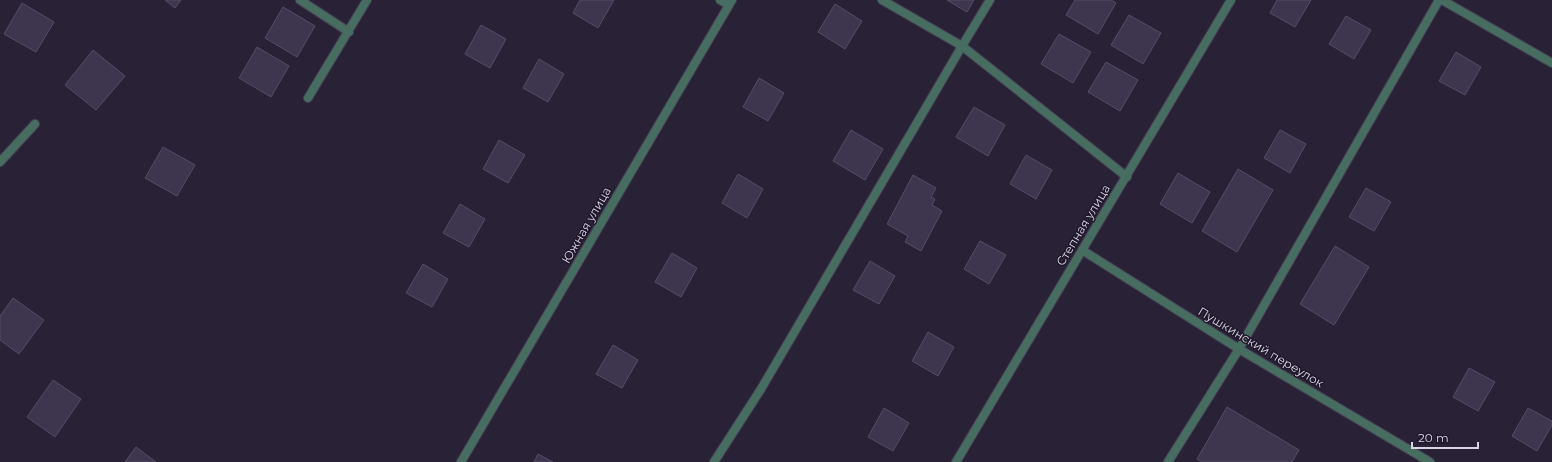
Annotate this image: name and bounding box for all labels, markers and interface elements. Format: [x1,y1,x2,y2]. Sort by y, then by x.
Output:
street label: Степная улица [1053,182,1113,268]
street label: Южная улица [558,184,614,266]
street label: Пушкинский переулок [1195,303,1327,391]
scale bar [1412,424,1478,450]
text: 20 m [1418,430,1449,445]

